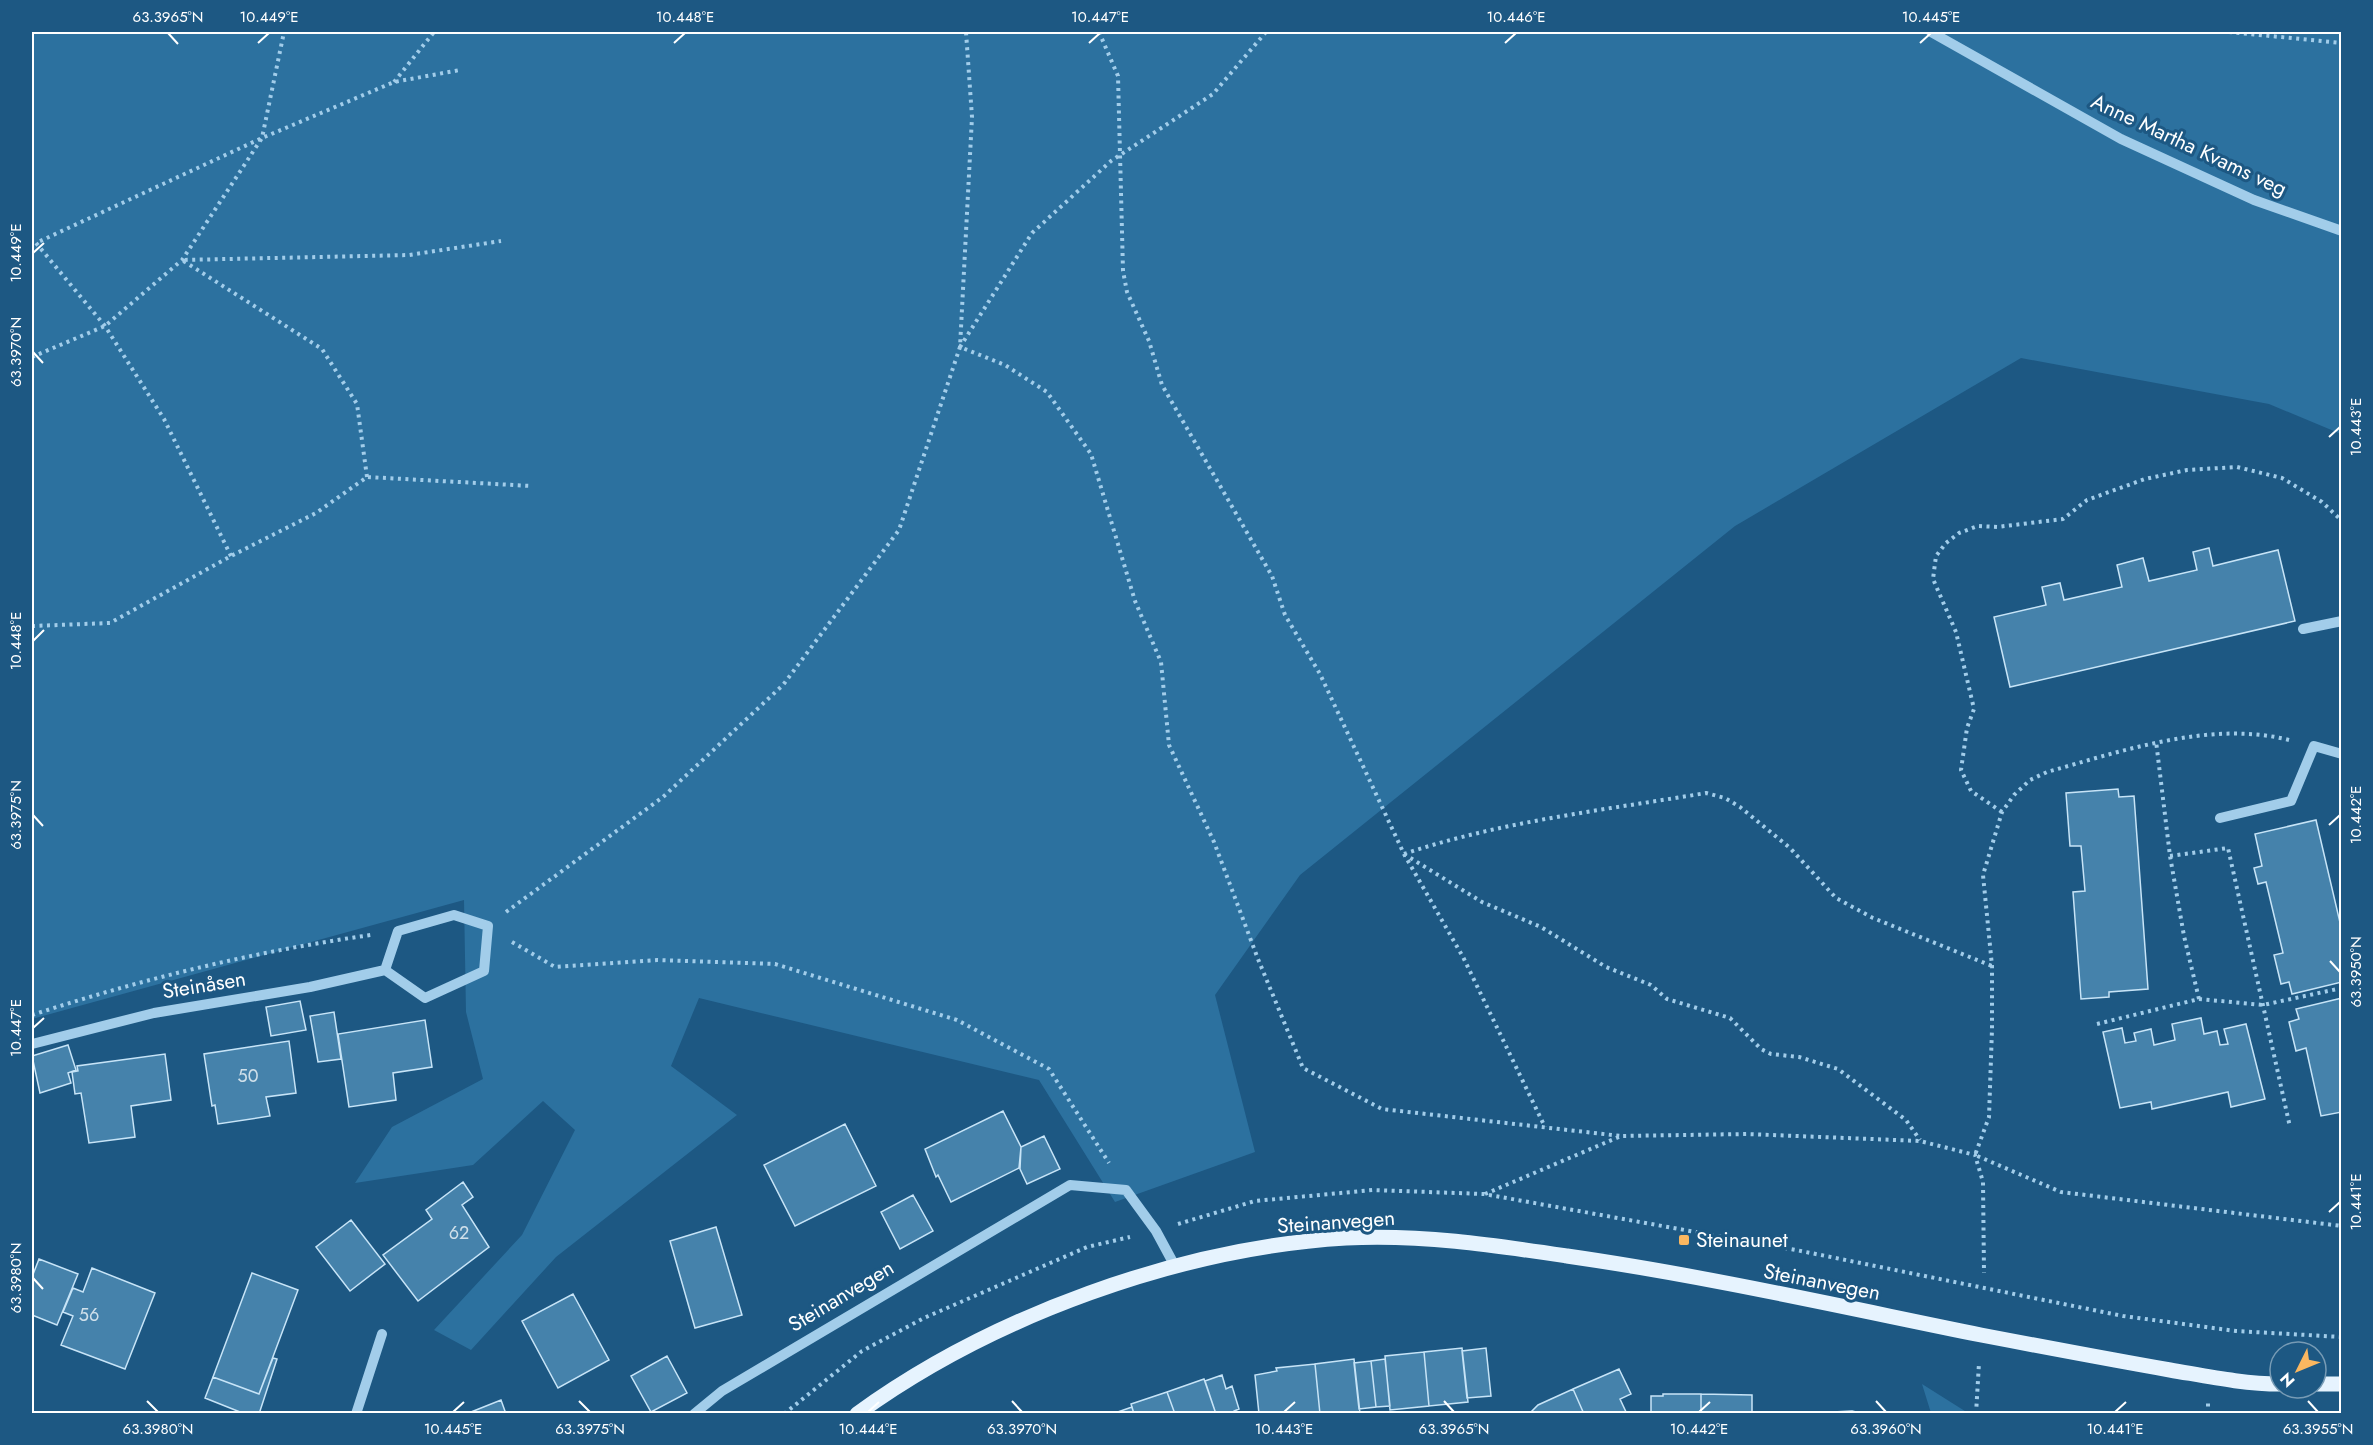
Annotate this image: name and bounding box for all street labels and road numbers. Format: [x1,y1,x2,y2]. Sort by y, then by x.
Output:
street label: Anne Martha Kvams veg [2086,86,2292,204]
street label: Steinåsen [160,964,248,1006]
street label: Steinanvegen [1276,1203,1396,1241]
street label: Steinanvegen [783,1253,899,1339]
street label: Steinanvegen [1761,1256,1883,1308]

